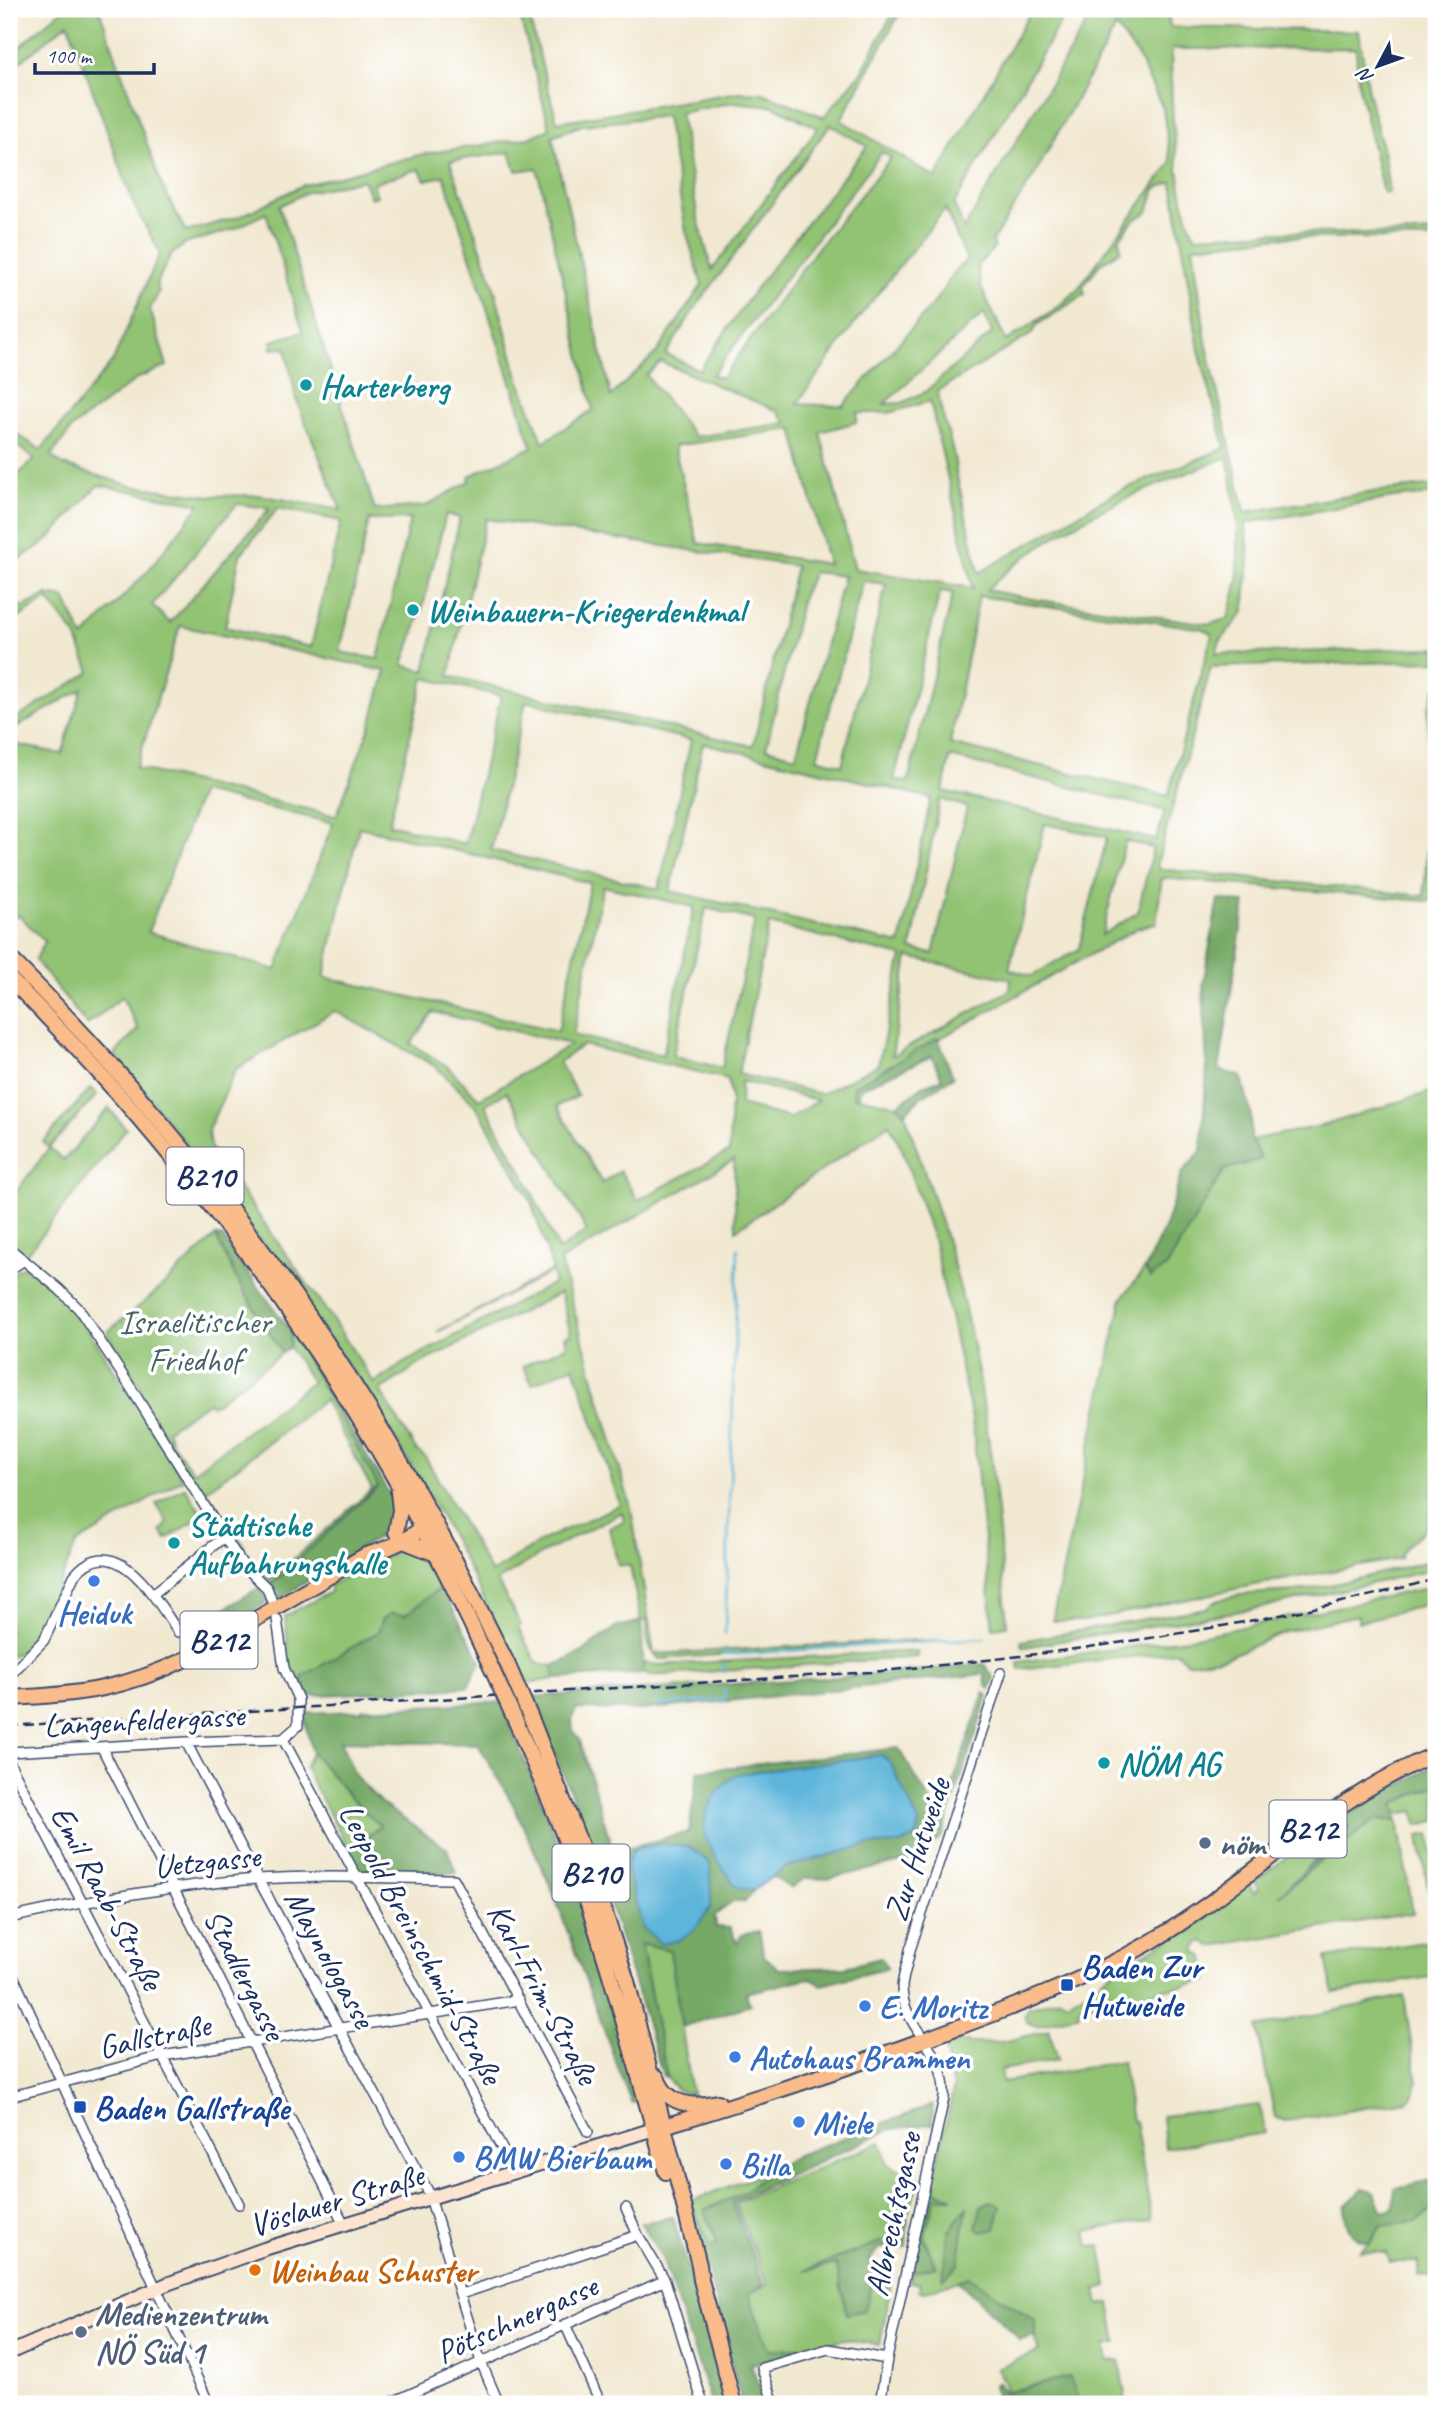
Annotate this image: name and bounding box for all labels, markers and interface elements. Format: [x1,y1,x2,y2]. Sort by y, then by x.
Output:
scale bar [35,32,154,76]
north arrow [1344,32,1414,102]
text: 100 m [46,43,93,69]
text: N [1351,62,1379,89]
place label: Harterberg [320,365,452,407]
marker: Harterberg [298,377,314,393]
place label: Weinbauern-Kriegerdenkmal [427,590,751,632]
marker: Weinbauern-Kriegerdenkmal [405,602,421,618]
road number: B210 [166,1148,244,1204]
park label: Israelitischer Friedhof [119,1301,273,1381]
place label: Städtische Aufbahrungshalle [188,1504,389,1584]
marker: Städtische Aufbahrungshalle [166,1535,182,1551]
marker: Heiduk [86,1573,102,1589]
place label: Heiduk [57,1592,134,1634]
road number: B212 [180,1611,258,1668]
street label: Langenfeldergasse [43,1694,247,1746]
place label: NÖM AG [1118,1743,1223,1785]
marker: NÖM AG [1096,1755,1112,1771]
street label: Zur Hutweide [874,1770,960,1926]
street label: Leopold Breinschmid-Straße [329,1796,514,2093]
street label: Emil Raab-Straße [41,1798,174,1999]
road number: B212 [1270,1800,1346,1857]
place label: nöm [1219,1823,1268,1865]
street label: Uetzgasse [152,1834,264,1887]
marker: nöm [1197,1835,1213,1851]
road number: B210 [552,1844,630,1901]
street label: Maynologasse [275,1882,386,2037]
street label: Karl-Frim-Straße [478,1896,610,2093]
street label: Stadlergasse [194,1902,297,2049]
place label: Baden Zur Hutweide [1081,1946,1205,2026]
marker: Baden Zur Hutweide [1059,1977,1075,1993]
place label: E. Moritz [879,1986,989,2028]
marker: E. Moritz [857,1998,873,2014]
street label: Gallstraße [95,2003,216,2068]
place label: Autohaus Brammen [749,2037,970,2079]
marker: Autohaus Brammen [727,2049,743,2065]
place label: Baden Gallstraße [94,2087,292,2129]
marker: Baden Gallstraße [72,2099,88,2115]
place label: Miele [813,2102,875,2144]
marker: Miele [791,2114,807,2130]
street label: Albrechtsgasse [855,2126,931,2300]
place label: BMW Bierbaum [473,2137,653,2179]
place label: Billa [740,2144,792,2186]
marker: BMW Bierbaum [451,2149,467,2165]
street label: Vöslauer Straße [244,2153,431,2246]
marker: Billa [718,2156,734,2172]
place label: Weinbau Schuster [269,2250,481,2292]
marker: Weinbau Schuster [247,2262,263,2278]
street label: Pötschnergasse [429,2264,606,2373]
place label: Medienzentrum NÖ Süd 1 [95,2293,270,2373]
marker: Medienzentrum NÖ Süd 1 [73,2324,89,2340]

